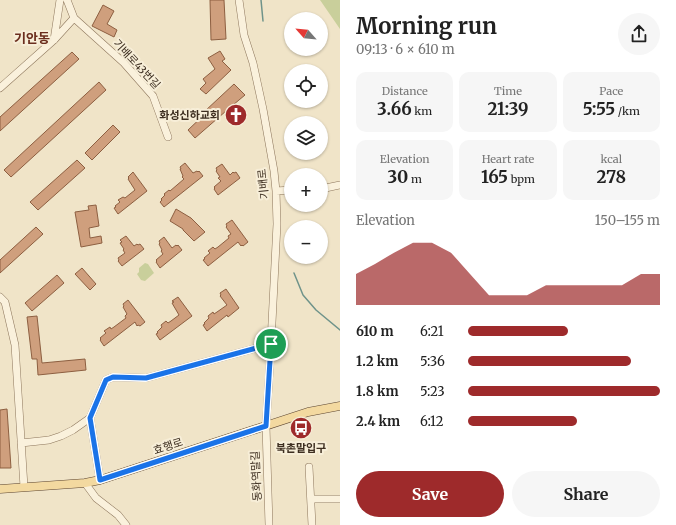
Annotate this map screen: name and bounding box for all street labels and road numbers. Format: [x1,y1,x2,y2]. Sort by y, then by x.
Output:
street label: 기배로43번길 [110,36,164,92]
street label: 기배로 [254,168,272,200]
street label: 효행로 [151,435,185,457]
street label: 동화역말길 [248,450,264,502]

